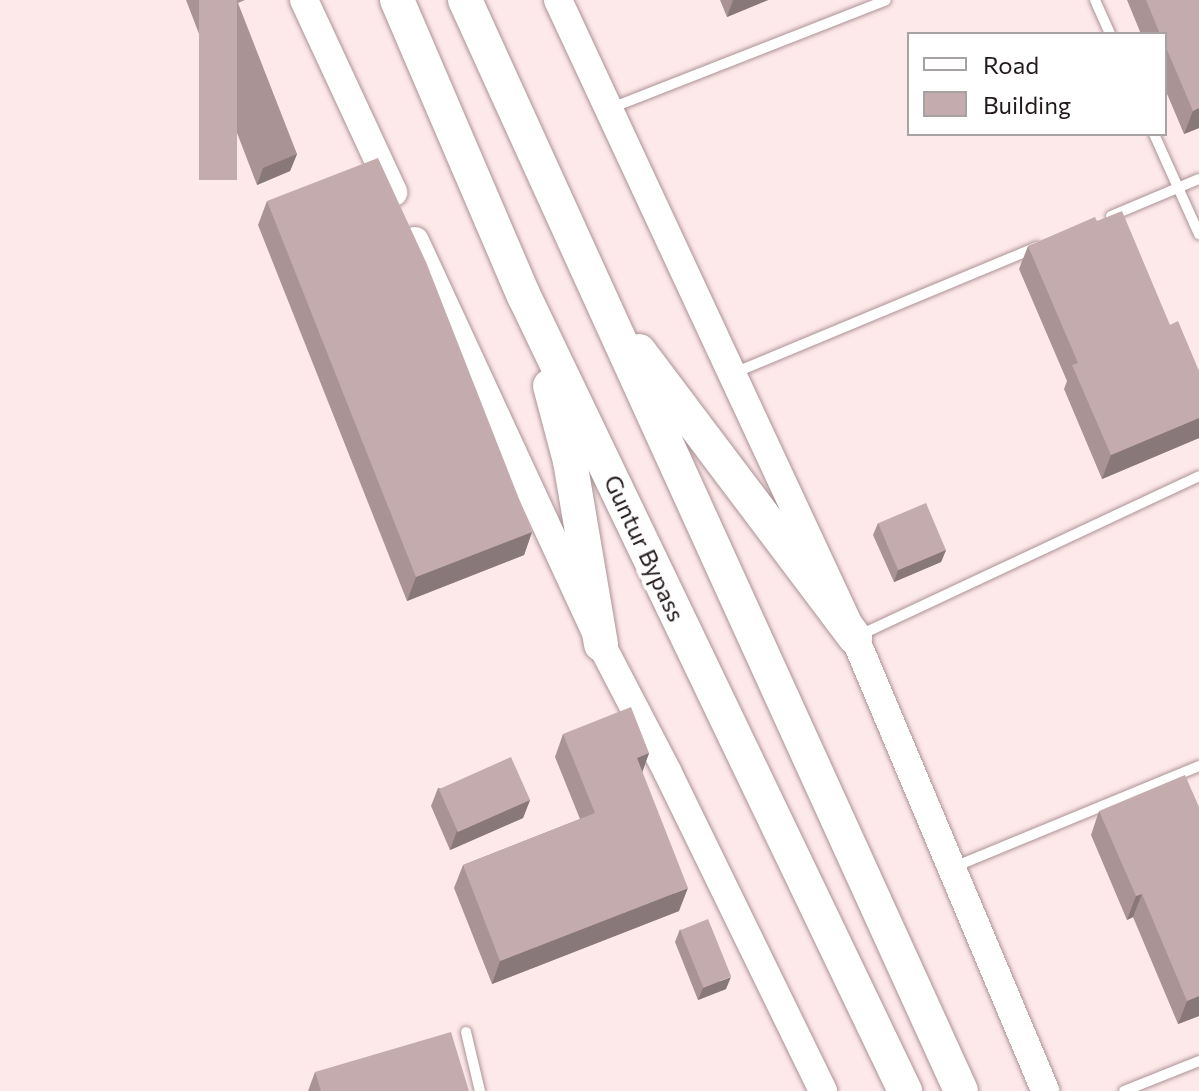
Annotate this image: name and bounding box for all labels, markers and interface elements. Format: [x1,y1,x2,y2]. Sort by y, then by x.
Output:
legend [907,32,1167,136]
text: Road [983,50,1039,79]
text: Building [983,90,1071,119]
street label: Guntur Bypass [598,470,692,626]

